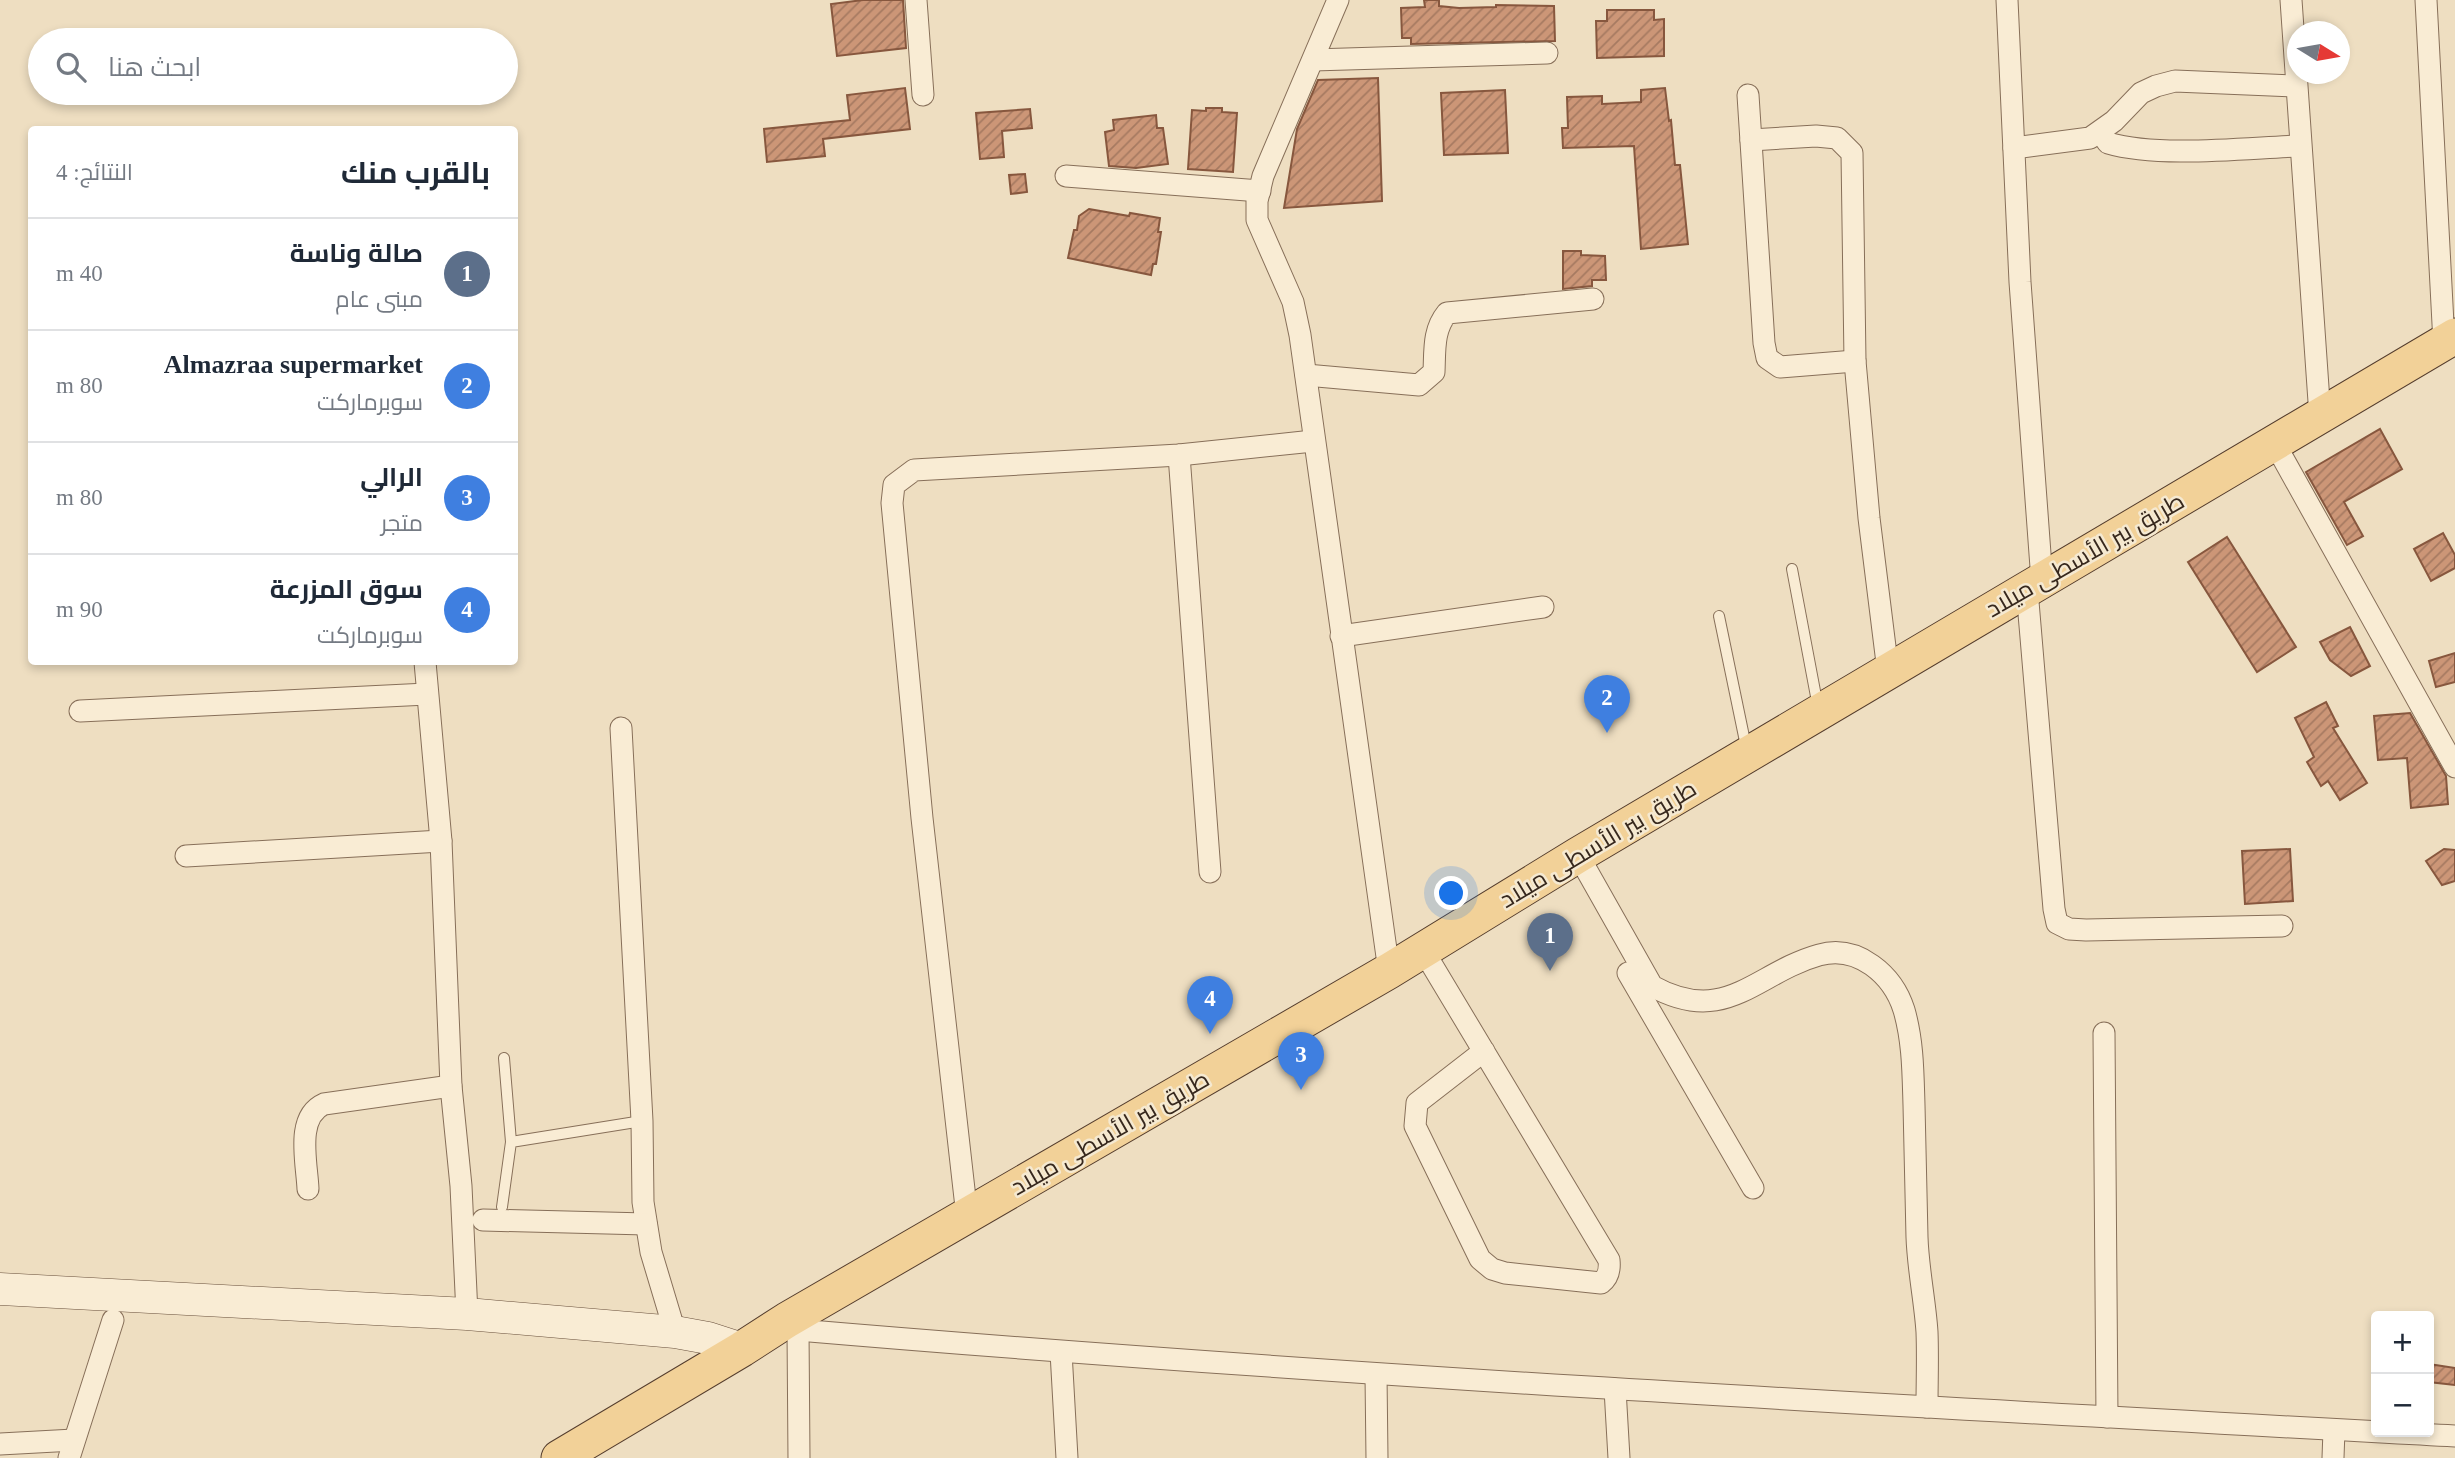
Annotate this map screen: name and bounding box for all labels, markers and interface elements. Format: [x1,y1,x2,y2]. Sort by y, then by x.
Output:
north arrow [2287,21,2350,84]
search box [28,28,518,105]
icon: search [52,48,90,86]
text: ابحث هنا [108,53,201,82]
text: بالقرب منك [341,156,490,189]
text: النتائج: 4 [56,160,133,185]
text: صالة وناسة [290,239,423,268]
text: 40 m [56,261,103,286]
text: 1 [461,261,473,286]
text: مبنى عام [335,287,423,312]
text: Almazraa supermarket [164,350,423,379]
text: 80 m [56,373,103,398]
text: 2 [461,373,473,398]
text: سوبرماركت [317,390,423,415]
text: الرالي [360,463,423,492]
text: 80 m [56,485,103,510]
text: 3 [461,485,473,510]
street label: طريق بير الأسطى ميلاد [1981,488,2190,624]
text: متجر [381,511,423,536]
text: سوق المزرعة [270,575,423,604]
text: 90 m [56,597,103,622]
text: 4 [461,597,473,622]
text: سوبرماركت [317,623,423,648]
pin: 2 [1584,675,1630,733]
street label: طريق بير الأسطى ميلاد [1495,775,1702,915]
your location [1434,876,1468,910]
pin: 1 [1527,913,1573,971]
pin: 4 [1187,976,1233,1034]
pin: 3 [1278,1032,1324,1090]
street label: طريق بير الأسطى ميلاد [1006,1066,1215,1202]
map controls [2371,1311,2434,1437]
button: + [2371,1311,2434,1374]
button: − [2371,1374,2434,1437]

